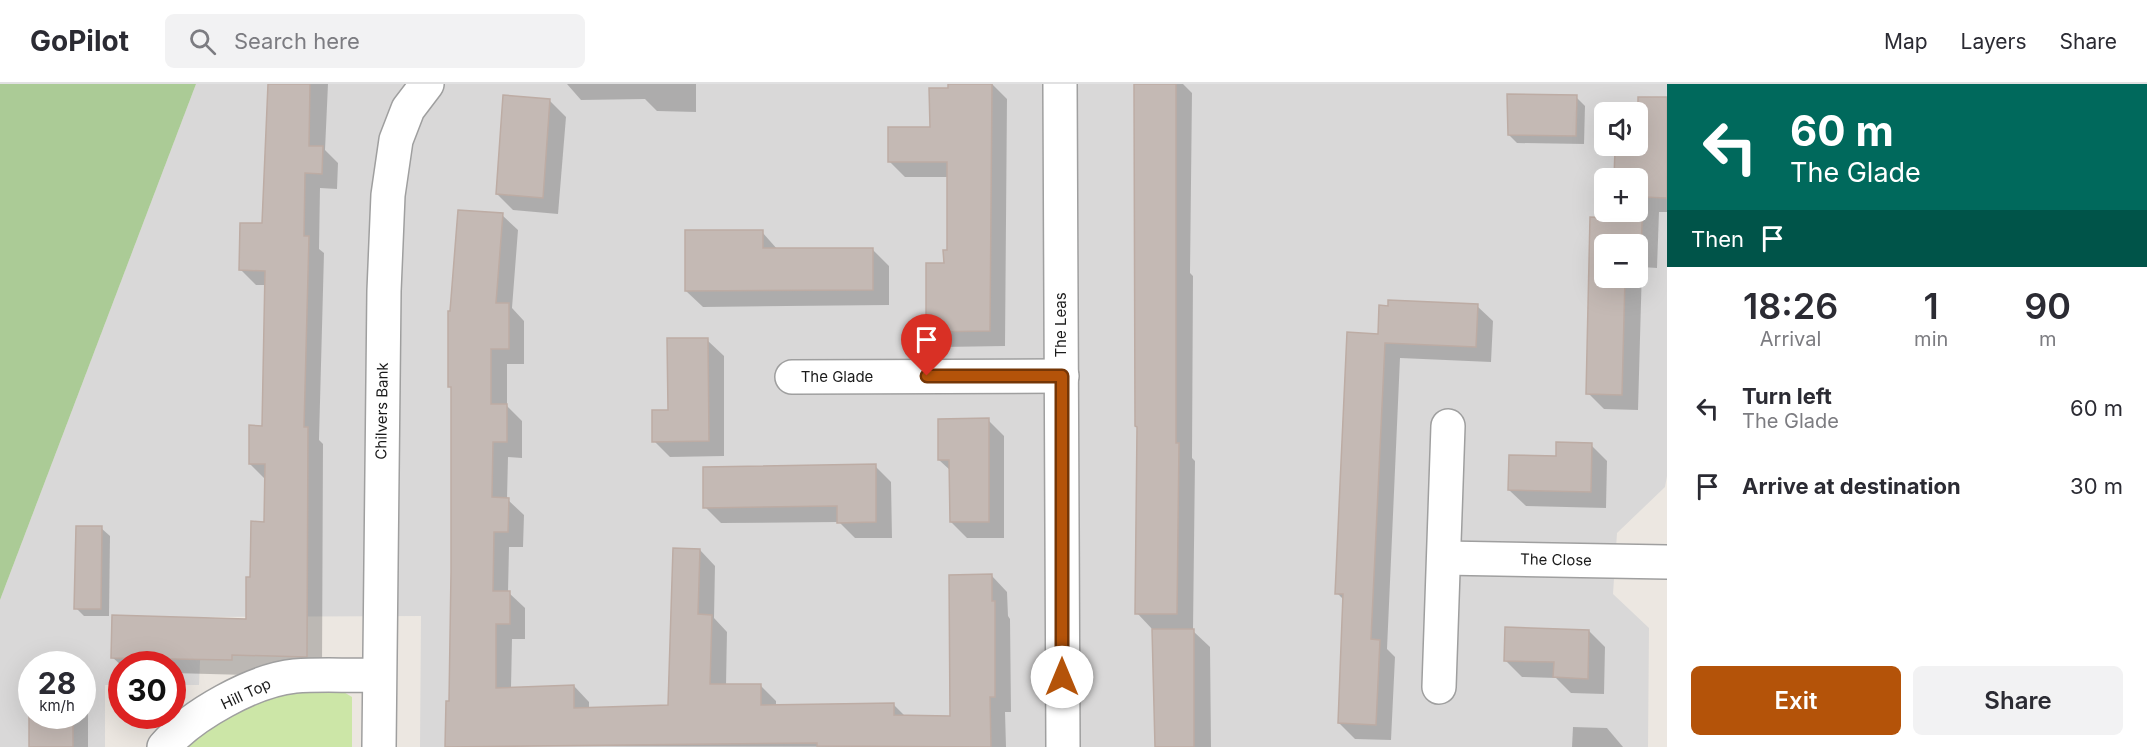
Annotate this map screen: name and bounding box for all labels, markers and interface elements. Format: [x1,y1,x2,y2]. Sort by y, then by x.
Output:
search box [165,14,585,68]
text: GoPilot [30,24,129,58]
icon: search [186,25,219,58]
text: Search here [234,28,360,54]
text: Map [1884,29,1928,54]
text: Layers [1961,29,2027,54]
text: Share [2060,29,2117,54]
map controls [1594,102,1648,288]
button: sound [1594,102,1648,156]
text: 60 m [1790,105,1894,156]
icon: left [1691,108,1769,186]
text: The Glade [1790,156,1921,189]
button: + [1594,168,1648,222]
icon: arrive [1756,222,1789,255]
text: Then [1691,226,1744,252]
button: − [1594,234,1648,288]
text: 18:26 [1743,284,1838,328]
text: 1 [1924,284,1939,328]
text: 90 [2024,284,2071,328]
street label: The Leas [1051,292,1070,358]
pin [901,314,952,376]
icon: arrive [910,323,943,356]
text: Arrival [1760,327,1821,351]
text: min [1914,327,1948,351]
text: m [2039,327,2056,351]
street label: Chilvers Bank [371,361,392,460]
street label: The Glade [801,367,873,386]
text: Turn left [1742,383,1832,409]
icon: left [1691,392,1724,425]
text: 60 m [2070,395,2123,421]
text: The Glade [1742,409,1839,433]
icon: arrive [1691,470,1724,503]
text: Arrive at destination [1742,473,1961,499]
text: 30 m [2070,473,2123,499]
street label: The Close [1520,549,1592,570]
position arrow [1030,645,1094,709]
speed limit sign: 30 [108,651,186,729]
text: 28 [38,665,76,701]
button: Exit [1691,666,1901,735]
button: Share [1913,666,2123,735]
street label: Hill Top [218,674,274,713]
text: km/h [39,696,75,715]

